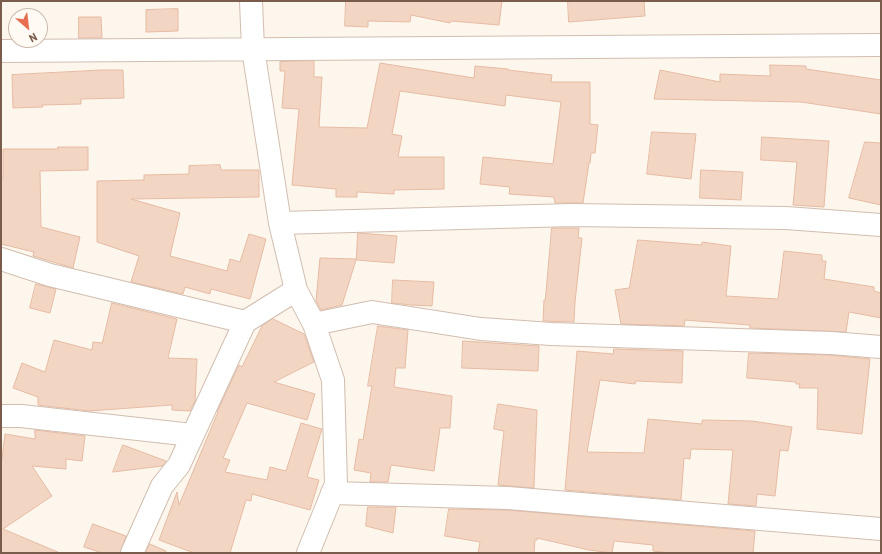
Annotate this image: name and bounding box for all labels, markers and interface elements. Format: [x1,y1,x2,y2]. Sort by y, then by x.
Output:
north arrow [8,8,48,48]
text: N [27,31,40,46]

